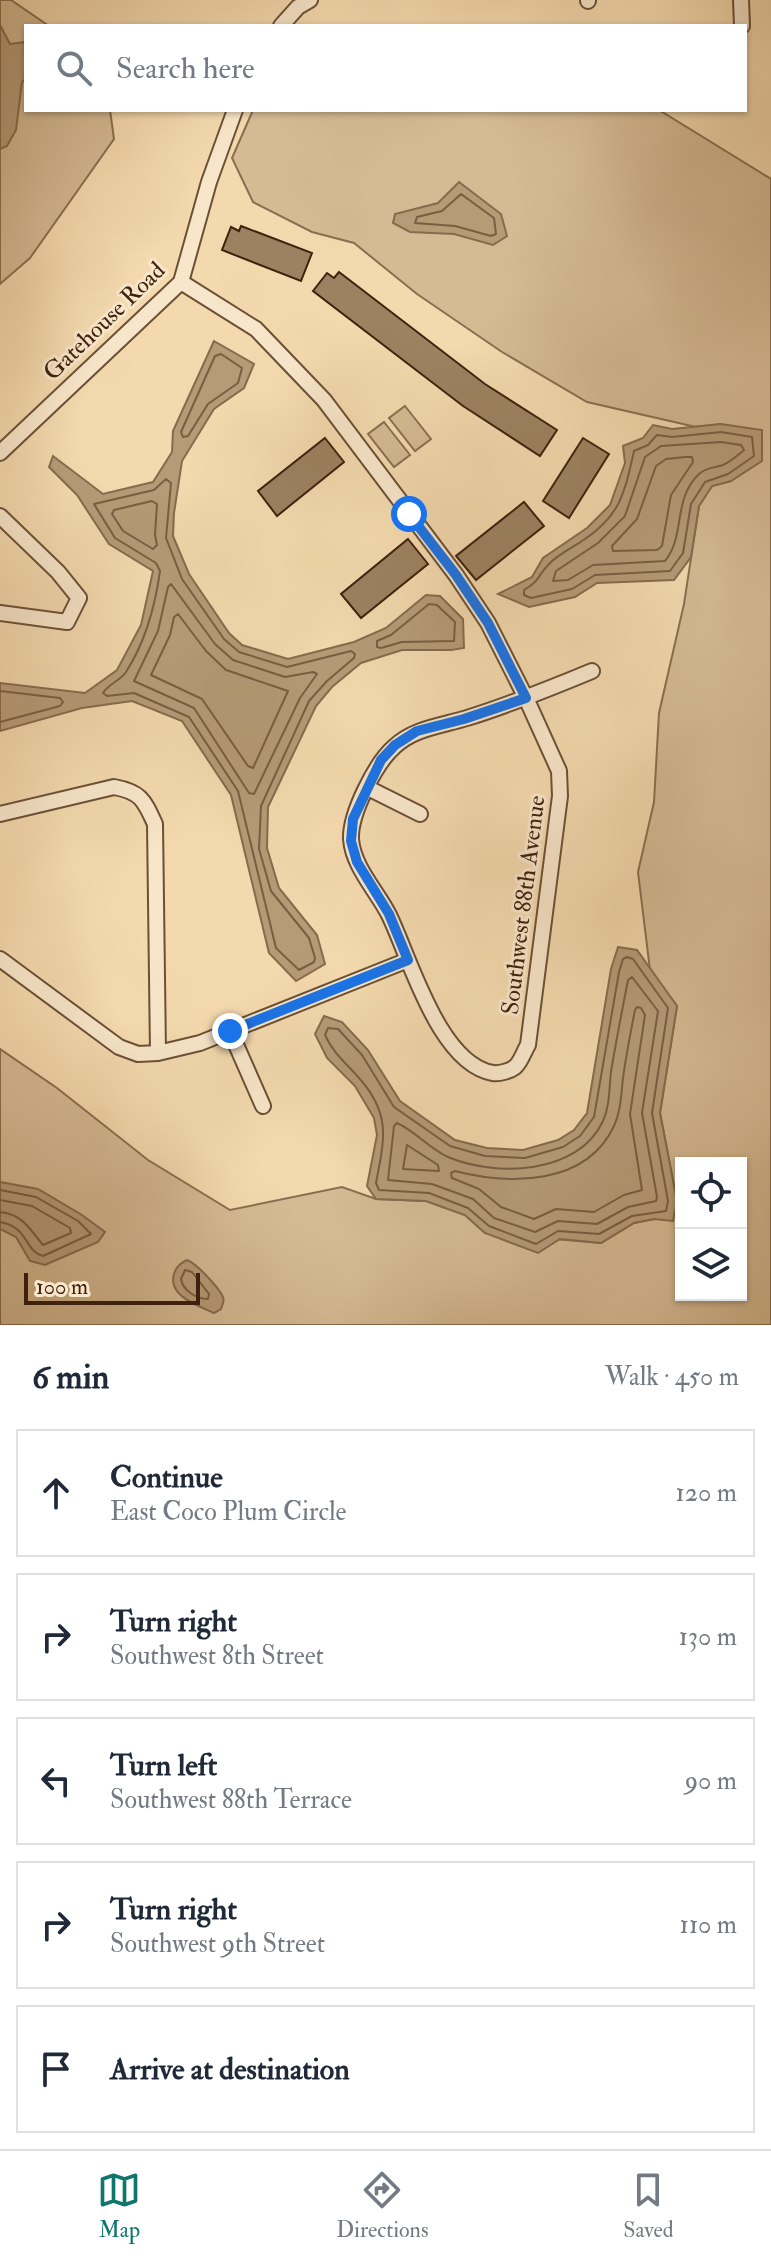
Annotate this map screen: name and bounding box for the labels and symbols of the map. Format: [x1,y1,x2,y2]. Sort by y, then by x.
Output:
street label: Gatehouse Road [37,255,172,387]
route start [391,496,427,532]
street label: Southwest 88th Avenue [495,794,552,1016]
route end [212,1013,248,1049]
scale bar [24,1269,200,1305]

